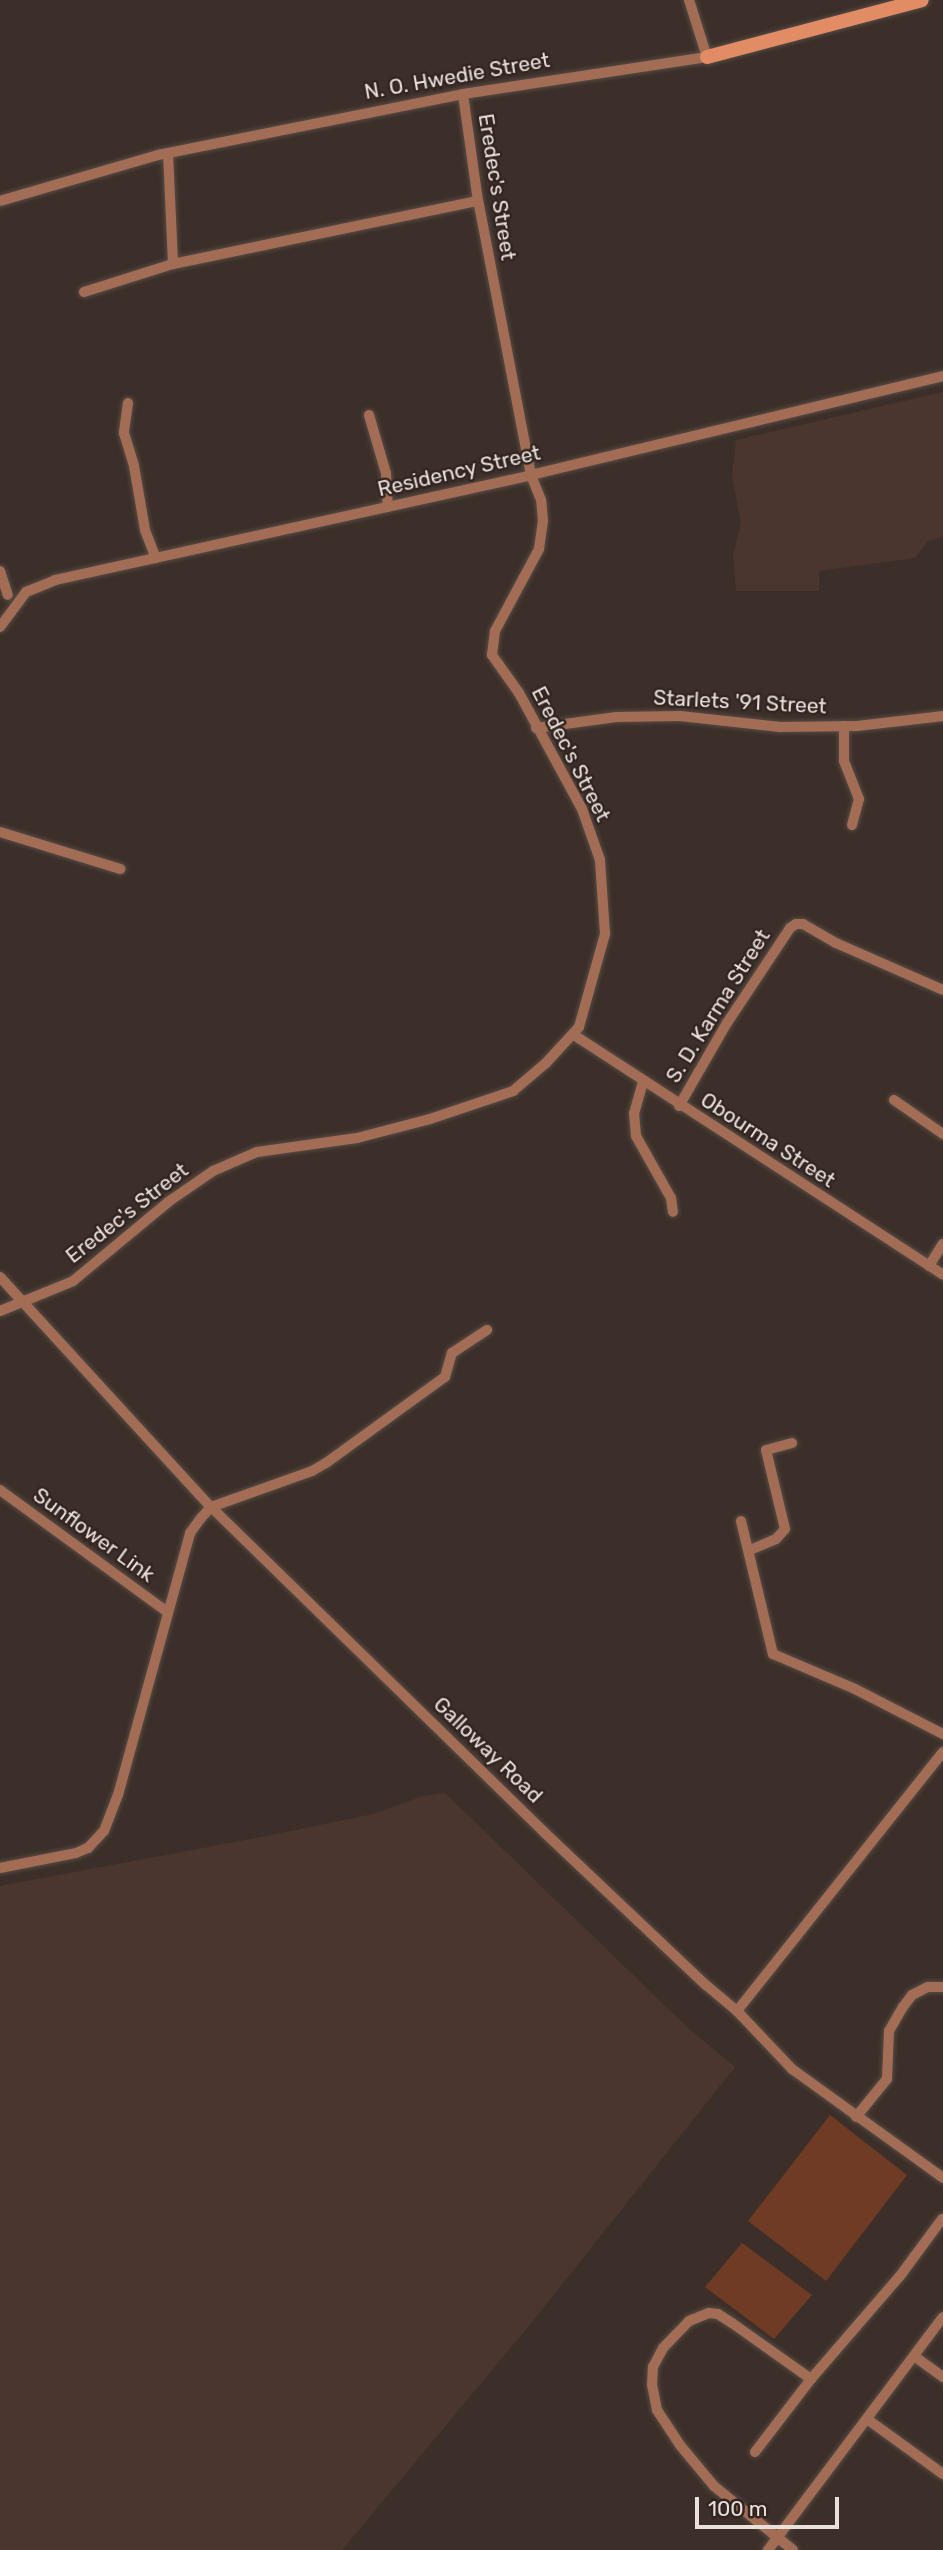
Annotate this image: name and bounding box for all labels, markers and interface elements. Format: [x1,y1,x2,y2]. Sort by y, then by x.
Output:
street label: N. O. Hwedie Street [362,47,552,105]
street label: Eredec's Street [473,112,521,262]
street label: Residency Street [375,440,543,502]
street label: Eredec's Street [526,682,616,826]
street label: Starlets '91 Street [653,685,827,719]
street label: S. D. Karma Street [661,925,775,1087]
street label: Obourma Street [696,1087,840,1193]
street label: Eredec's Street [61,1157,193,1269]
street label: Sunflower Link [28,1482,160,1588]
street label: Galloway Road [428,1692,548,1808]
scale bar [698,2484,842,2528]
text: 100 m [708,2496,767,2521]

